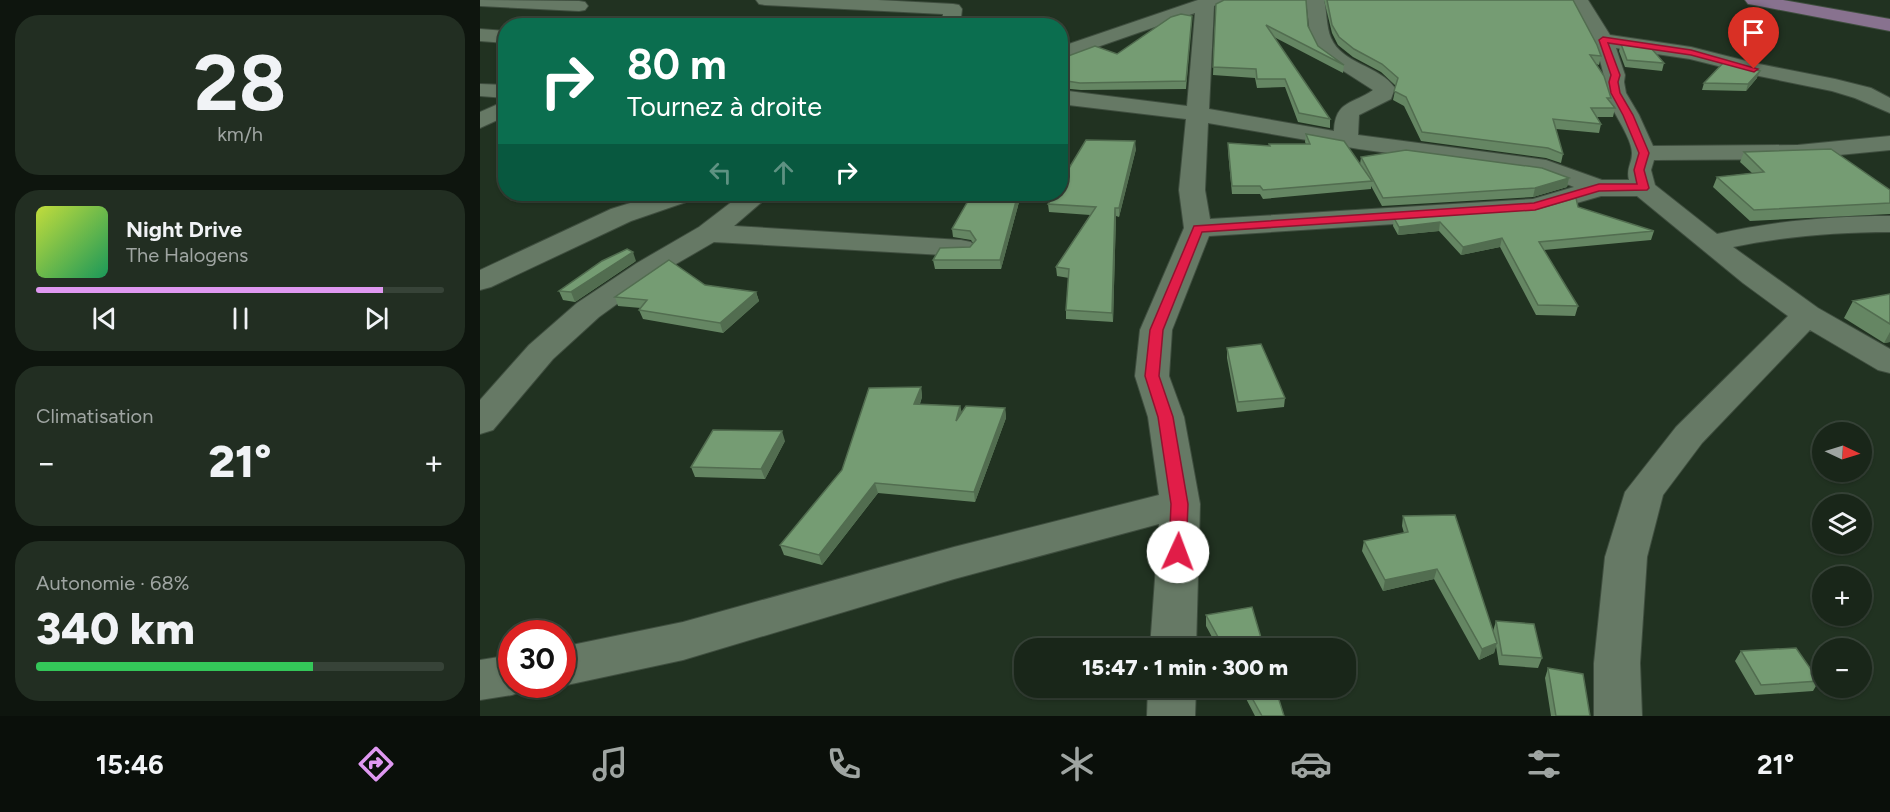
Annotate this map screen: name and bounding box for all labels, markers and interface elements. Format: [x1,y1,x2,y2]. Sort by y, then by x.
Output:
pin [1728,7,1779,69]
icon: arrive [1737,16,1770,49]
text: 28 [194,36,286,130]
text: 80 m [627,39,727,90]
icon: right [528,42,606,120]
text: Tournez à droite [627,90,822,123]
text: km/h [217,122,263,146]
icon: left [704,156,737,189]
icon: ahead [767,156,800,189]
icon: right [830,156,863,189]
text: Night Drive [126,216,242,243]
text: The Halogens [126,243,248,267]
icon: previous [88,302,121,335]
icon: pause [224,302,257,335]
icon: next [360,302,393,335]
text: Climatisation [36,404,153,428]
north arrow [1812,422,1872,482]
map controls [1812,422,1872,698]
text: 21° [209,434,271,488]
text: − [36,443,57,482]
text: + [423,443,444,482]
button: layers [1812,494,1872,554]
position arrow [1146,520,1210,584]
button: + [1812,566,1872,626]
text: Autonomie · 68% [36,571,189,595]
text: 340 km [36,601,195,655]
speed limit sign: 30 [498,620,576,698]
button: − [1812,638,1872,698]
text: 15:47 · 1 min · 300 m [1082,654,1288,681]
icon: directions [355,743,397,785]
icon: music [589,743,631,785]
icon: phone [823,743,865,785]
icon: climate [1056,743,1098,785]
icon: car [1290,743,1332,785]
icon: filters [1523,743,1565,785]
text: 15:46 [96,748,164,781]
text: 21° [1757,748,1794,781]

